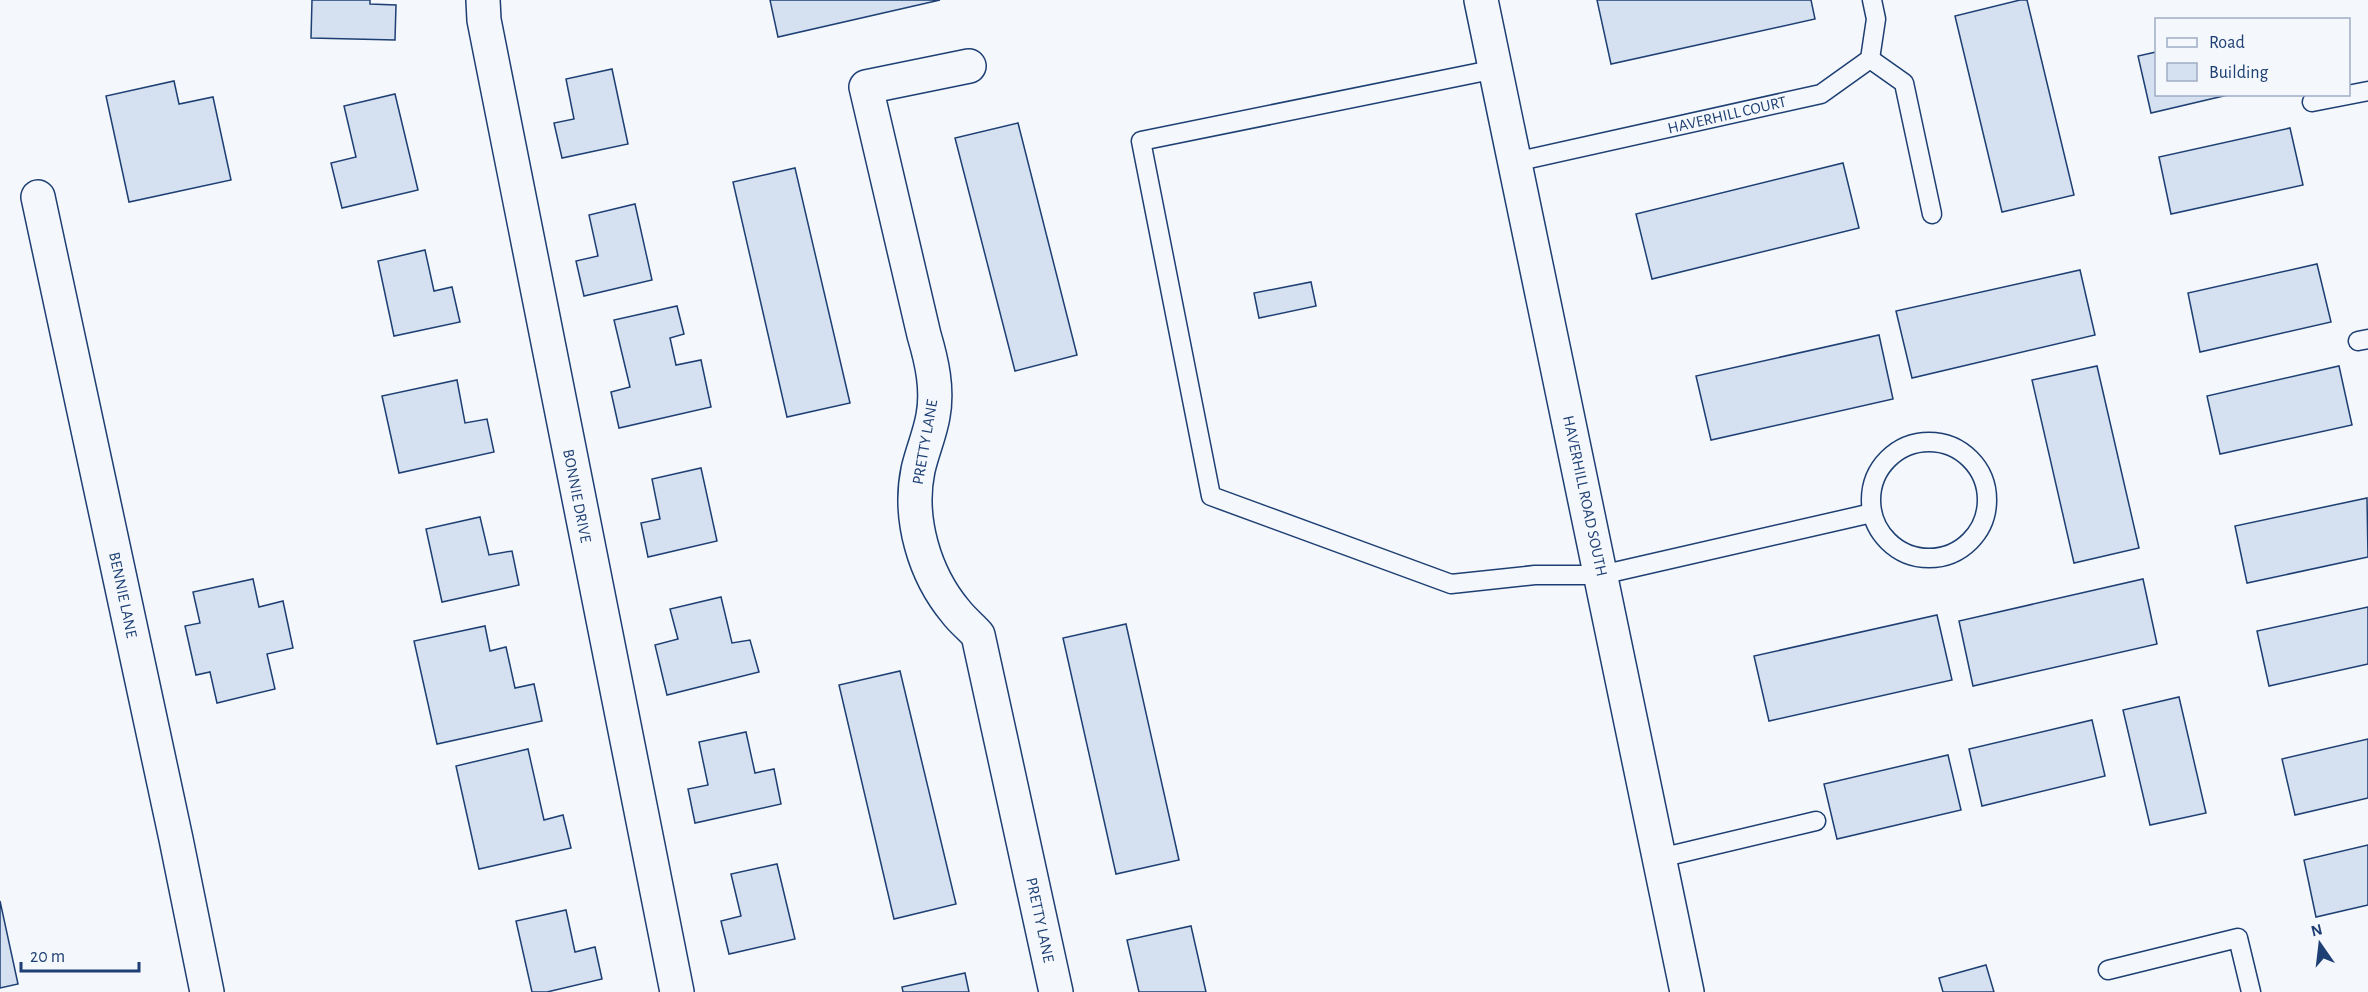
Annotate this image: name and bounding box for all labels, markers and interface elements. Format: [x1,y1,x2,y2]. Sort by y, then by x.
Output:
legend [2155,18,2350,96]
text: Road [2209,34,2245,52]
text: Building [2209,64,2269,82]
street label: HAVERHILL COURT [1666,94,1788,136]
street label: PRETTY LANE [910,398,940,486]
street label: HAVERHILL ROAD SOUTH [1560,414,1610,578]
street label: BONNIE DRIVE [560,448,594,545]
street label: BENNIE LANE [106,551,140,640]
street label: PRETTY LANE [1023,876,1057,964]
north arrow [2290,914,2350,974]
text: N [2309,921,2324,940]
scale bar [21,935,140,973]
text: 20 m [30,948,65,966]

